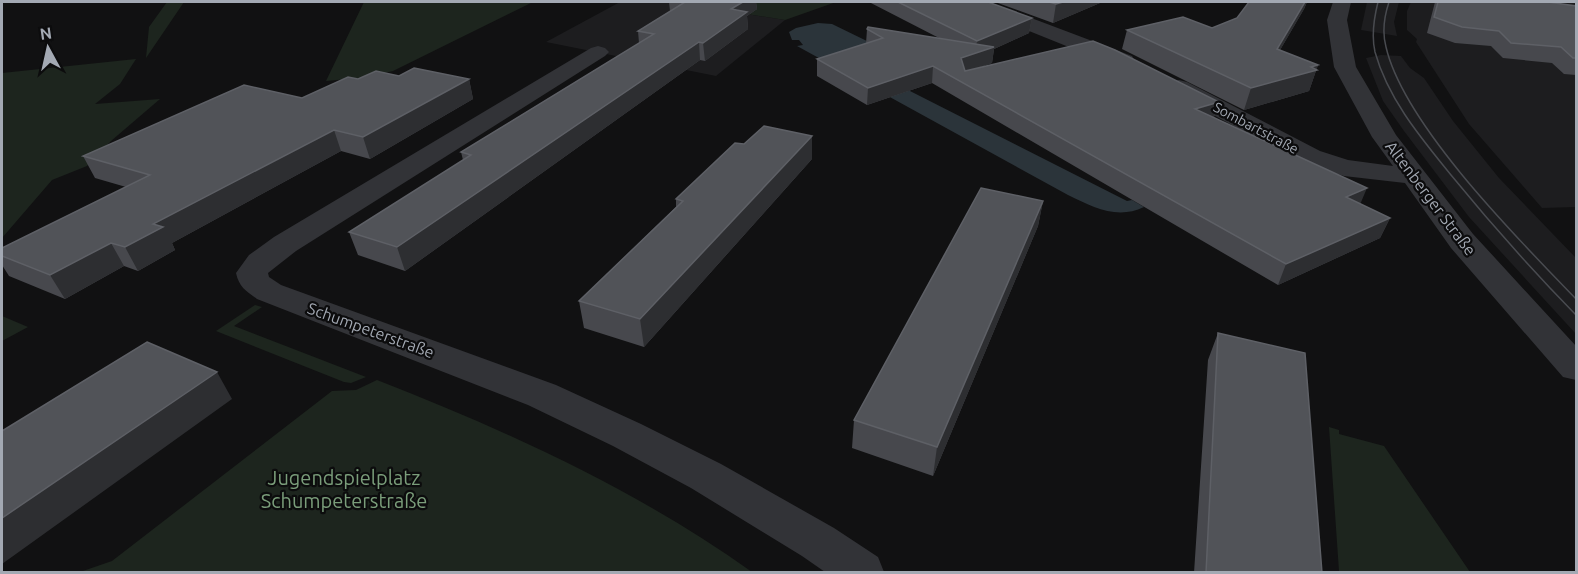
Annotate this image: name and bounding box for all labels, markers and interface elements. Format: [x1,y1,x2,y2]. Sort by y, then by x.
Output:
north arrow [18,18,78,78]
text: N [39,23,53,43]
street label: Sombartstraße [1211,99,1301,157]
street label: Altenberger Straße [1382,137,1480,259]
street label: Schumpeterstraße [305,299,437,361]
park label: Jugendspielplatz Schumpeterstraße [261,466,427,512]

